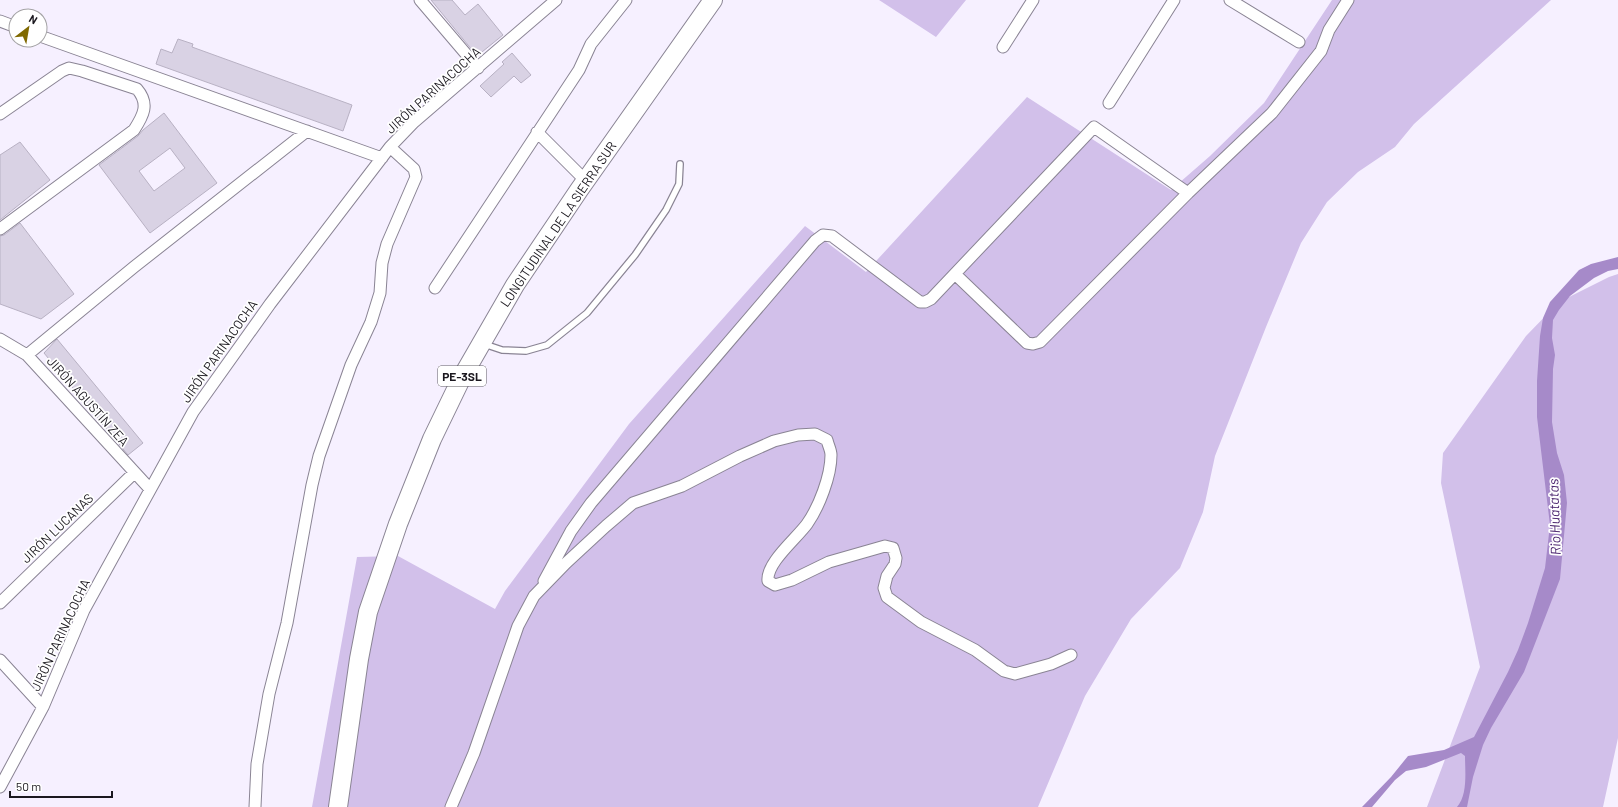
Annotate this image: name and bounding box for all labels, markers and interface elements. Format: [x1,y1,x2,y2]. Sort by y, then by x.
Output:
north arrow [8,8,48,48]
text: N [27,12,40,26]
street label: JIRÓN PARINACOCHA [382,43,484,137]
street label: LONGITUDINAL DE LA SIERRA SUR [497,138,619,310]
street label: JIRÓN PARINACOCHA [178,296,261,405]
street label: JIRÓN AGUSTÍN ZEA [44,353,132,449]
road number: PE-3SL [438,366,486,386]
water label: Rio Huatatas [1544,478,1564,556]
street label: JIRÓN LUCANAS [18,490,96,566]
street label: JIRÓN PARINACOCHA [27,576,93,694]
scale bar [10,773,112,799]
text: 50 m [16,779,41,793]

